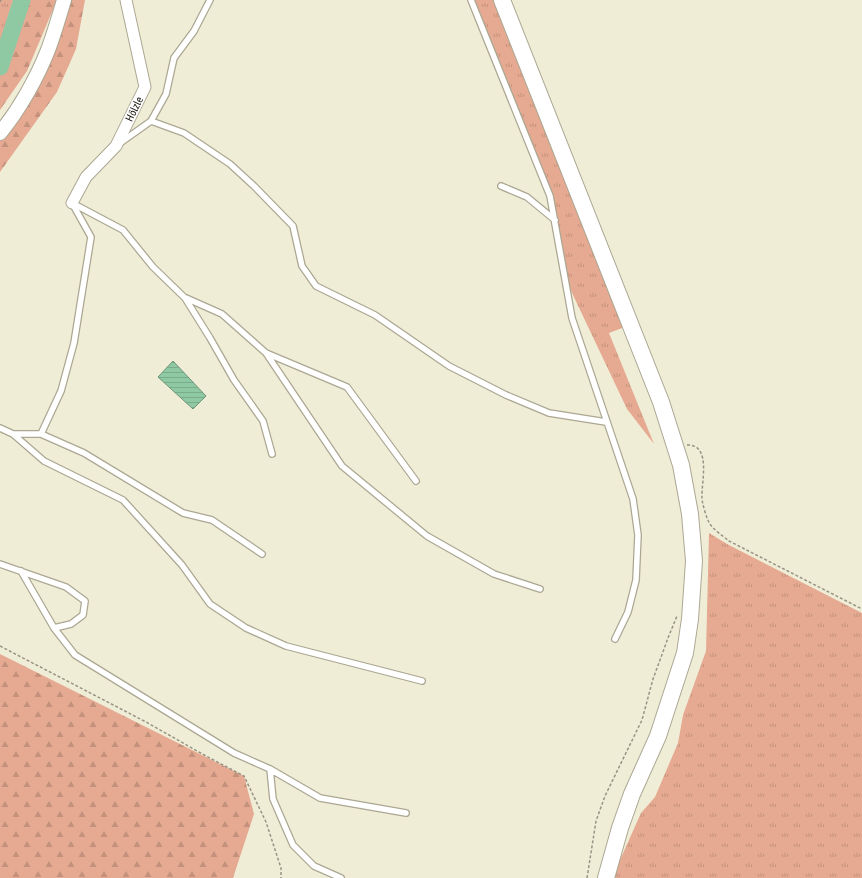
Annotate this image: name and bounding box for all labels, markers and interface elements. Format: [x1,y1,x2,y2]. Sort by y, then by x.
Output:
street label: Hölzle [123,95,145,123]

